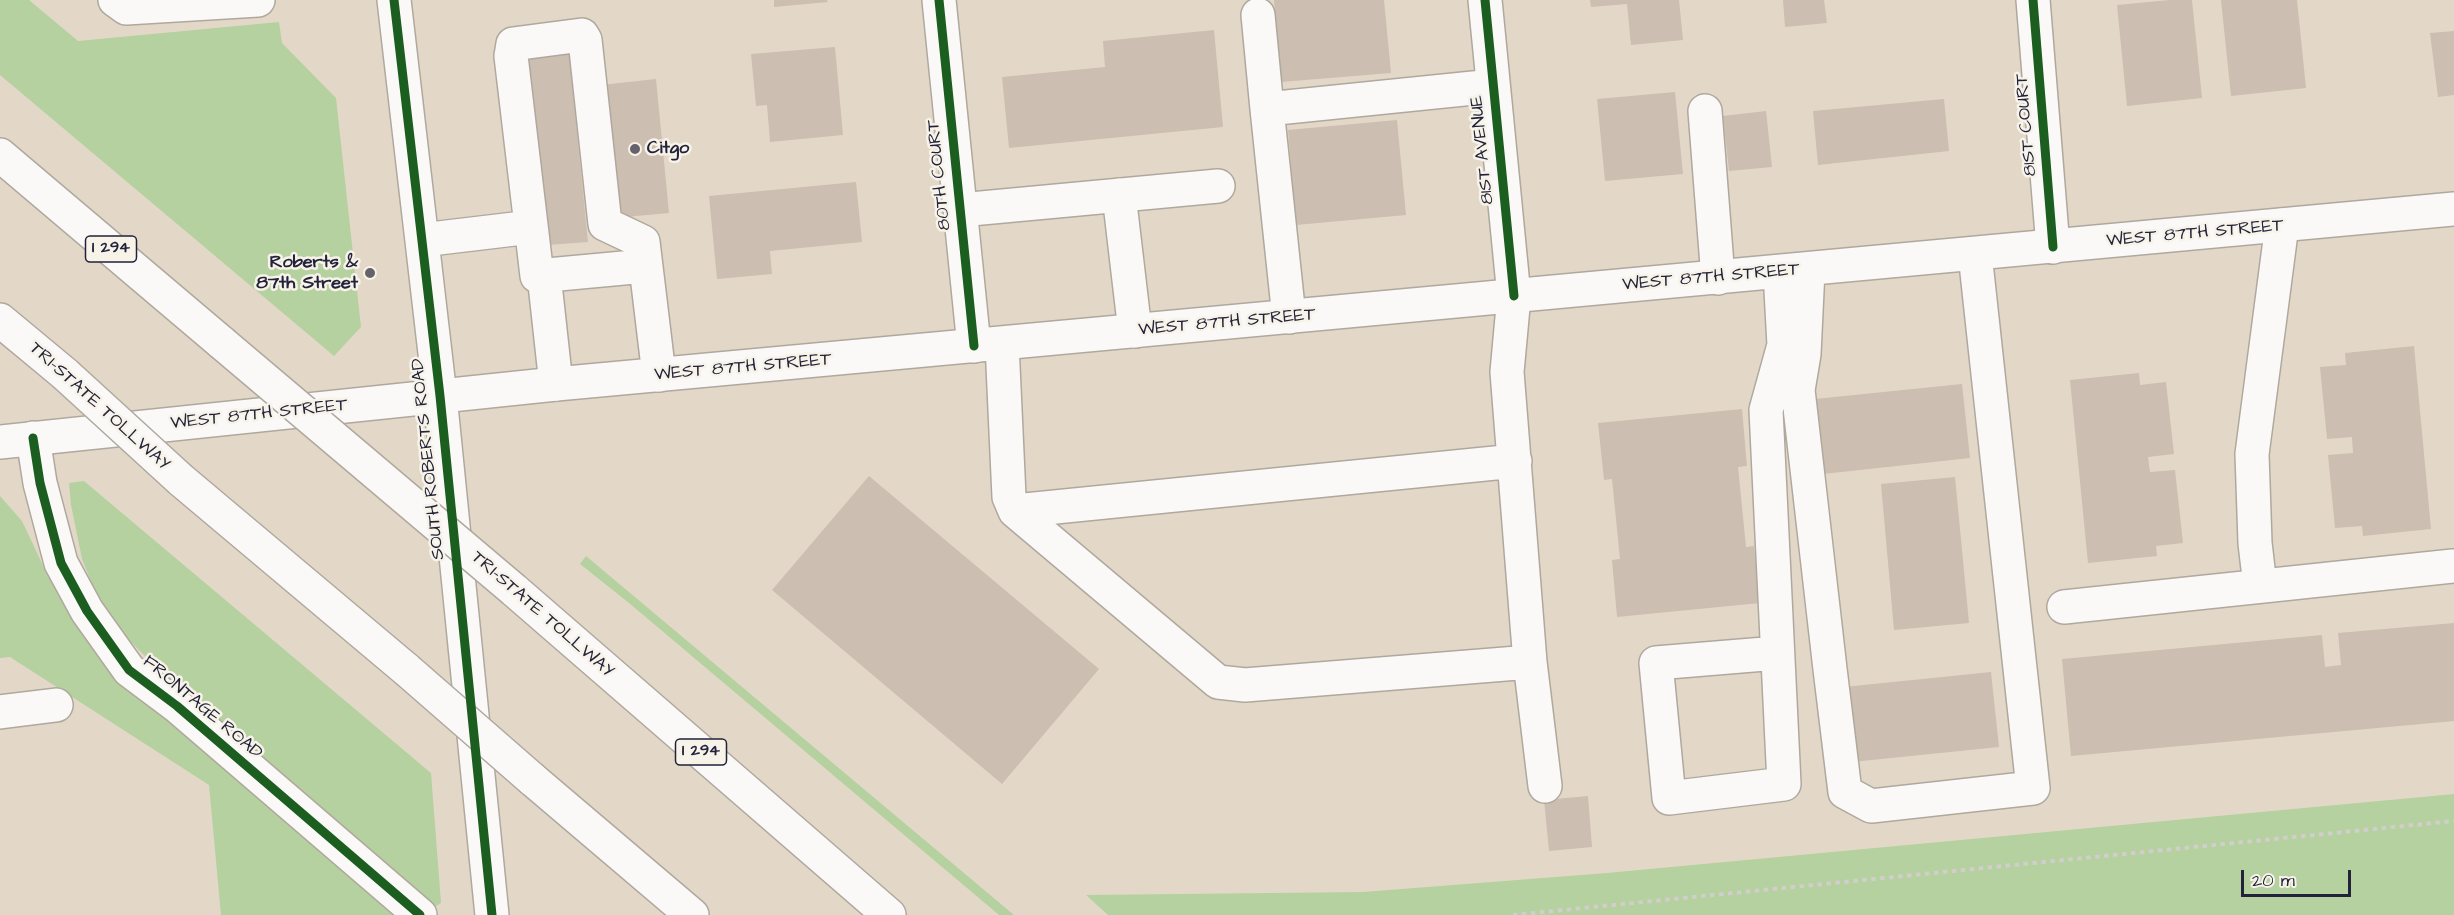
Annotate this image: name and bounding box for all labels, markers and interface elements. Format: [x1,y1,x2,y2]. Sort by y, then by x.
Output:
street label: 81ST COURT [2012,73,2042,177]
street label: 81ST AVENUE [1467,94,1499,206]
street label: 80TH COURT [923,119,957,231]
place label: Citgo [647,138,689,160]
marker: Citgo [628,142,642,156]
street label: WEST 87TH STREET [2106,215,2284,253]
road number: I 294 [86,236,136,262]
place label: Roberts & 87th Street [256,252,358,294]
street label: WEST 87TH STREET [1622,259,1800,297]
marker: Roberts & 87th Street [363,266,377,280]
street label: WEST 87TH STREET [1138,304,1316,342]
street label: TRI-STATE TOLLWAY [24,338,174,476]
street label: WEST 87TH STREET [654,349,832,387]
street label: SOUTH ROBERTS ROAD [408,357,450,561]
street label: WEST 87TH STREET [169,395,349,435]
street label: TRI-STATE TOLLWAY [466,547,618,683]
street label: FRONTAGE ROAD [138,652,266,764]
road number: I 294 [676,739,726,765]
scale bar [2244,858,2354,896]
text: 20 m [2252,868,2295,893]

